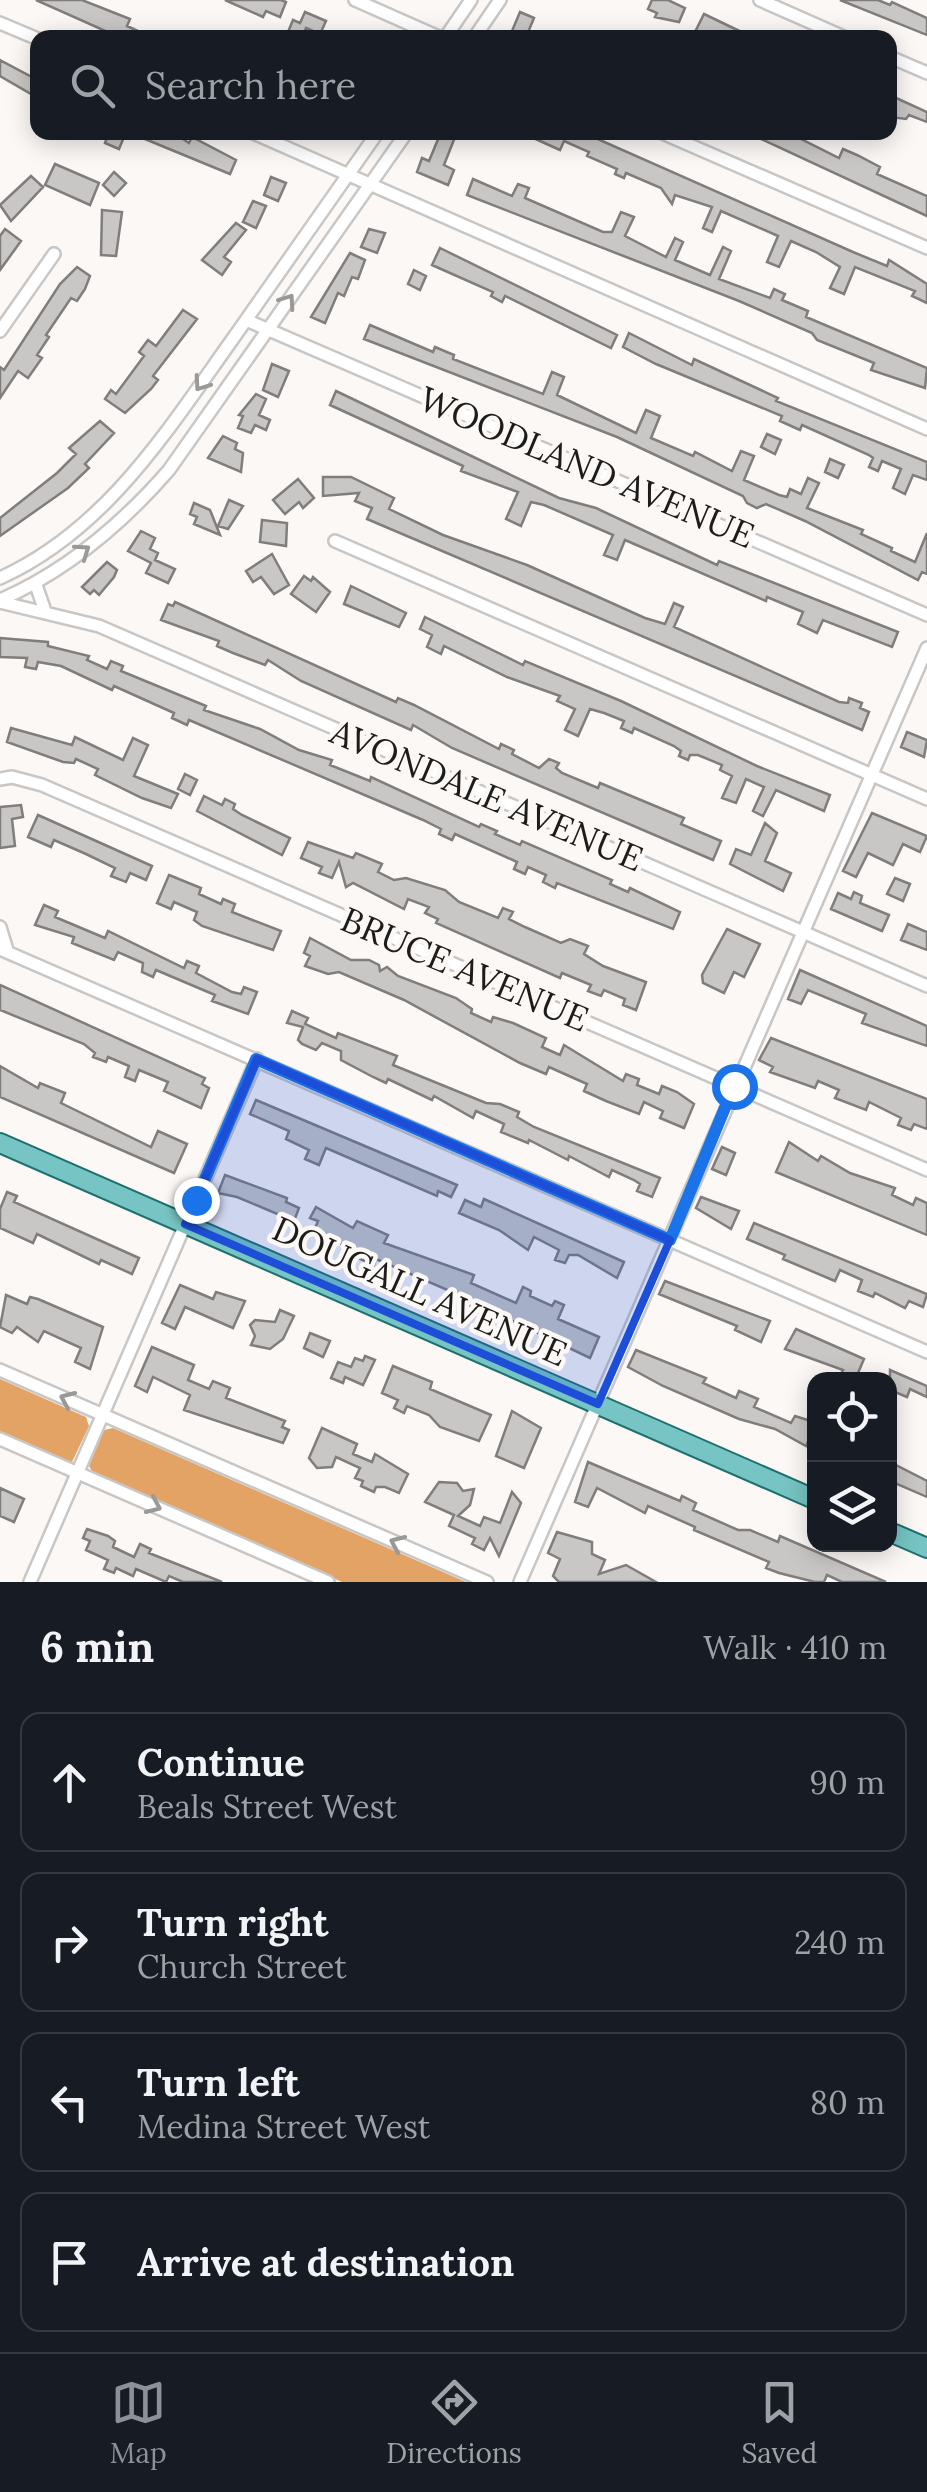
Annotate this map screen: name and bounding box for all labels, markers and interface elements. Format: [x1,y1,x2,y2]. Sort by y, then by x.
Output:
search box [30,30,897,140]
icon: search [65,58,120,113]
text: Search here [145,61,356,109]
one-way arrow [276,293,294,312]
one-way arrow [195,373,213,391]
street label: WOODLAND AVENUE [413,376,761,558]
one-way arrow [72,545,91,563]
street label: AVONDALE AVENUE [323,708,650,881]
street label: BRUCE AVENUE [334,897,596,1041]
route start [712,1064,758,1110]
route end [174,1178,220,1224]
street label: DOUGALL AVENUE [266,1206,574,1376]
map controls [807,1372,897,1552]
button: locate [807,1372,897,1462]
one-way arrow [59,1391,77,1411]
button: layers [807,1462,897,1552]
one-way arrow [144,1494,162,1514]
one-way arrow [389,1535,407,1555]
text: 6 min [40,1620,154,1674]
text: Walk · 410 m [703,1627,887,1668]
text: Continue [137,1738,305,1786]
icon: ahead [42,1755,97,1810]
text: 90 m [810,1762,885,1803]
text: Beals Street West [137,1786,397,1827]
text: Turn right [137,1898,328,1946]
icon: right [42,1915,97,1970]
text: 240 m [794,1922,885,1963]
text: Church Street [137,1946,347,1987]
text: Turn left [137,2058,300,2106]
icon: left [42,2075,97,2130]
text: 80 m [810,2082,885,2123]
text: Medina Street West [137,2106,430,2147]
icon: arrive [42,2235,97,2290]
text: Arrive at destination [137,2238,514,2286]
tab: Map [110,2375,167,2471]
tab: Directions [386,2375,522,2471]
tab: Saved [741,2375,817,2471]

